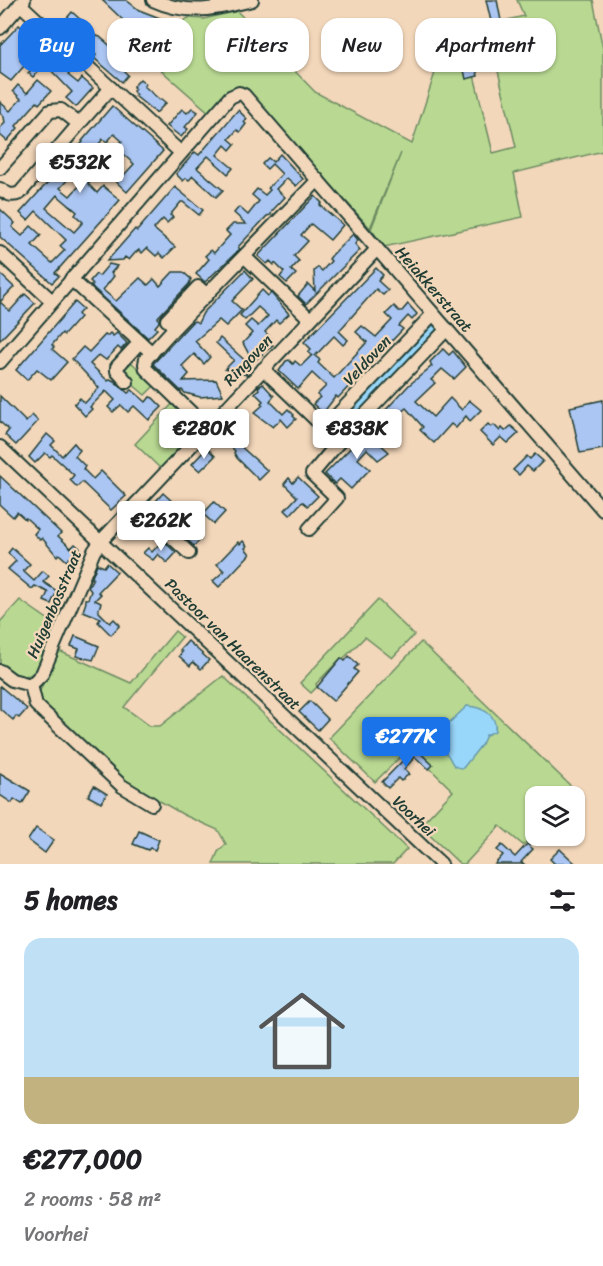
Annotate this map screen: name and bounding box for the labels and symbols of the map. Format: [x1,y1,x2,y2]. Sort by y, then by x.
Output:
pin: €532K [38,143,122,194]
street label: Heiakkerstraat [388,239,480,339]
street label: Ringoven [216,327,280,393]
street label: Veldoven [335,327,399,392]
pin: €280K [162,409,246,460]
pin: €838K [315,409,399,460]
pin: €262K [119,501,203,552]
street label: Huigenbosstraat [18,545,90,663]
street label: Pastoor van Haarenstraat [158,571,308,717]
pin: €277K [364,717,448,768]
street label: Voorhei [385,788,443,845]

